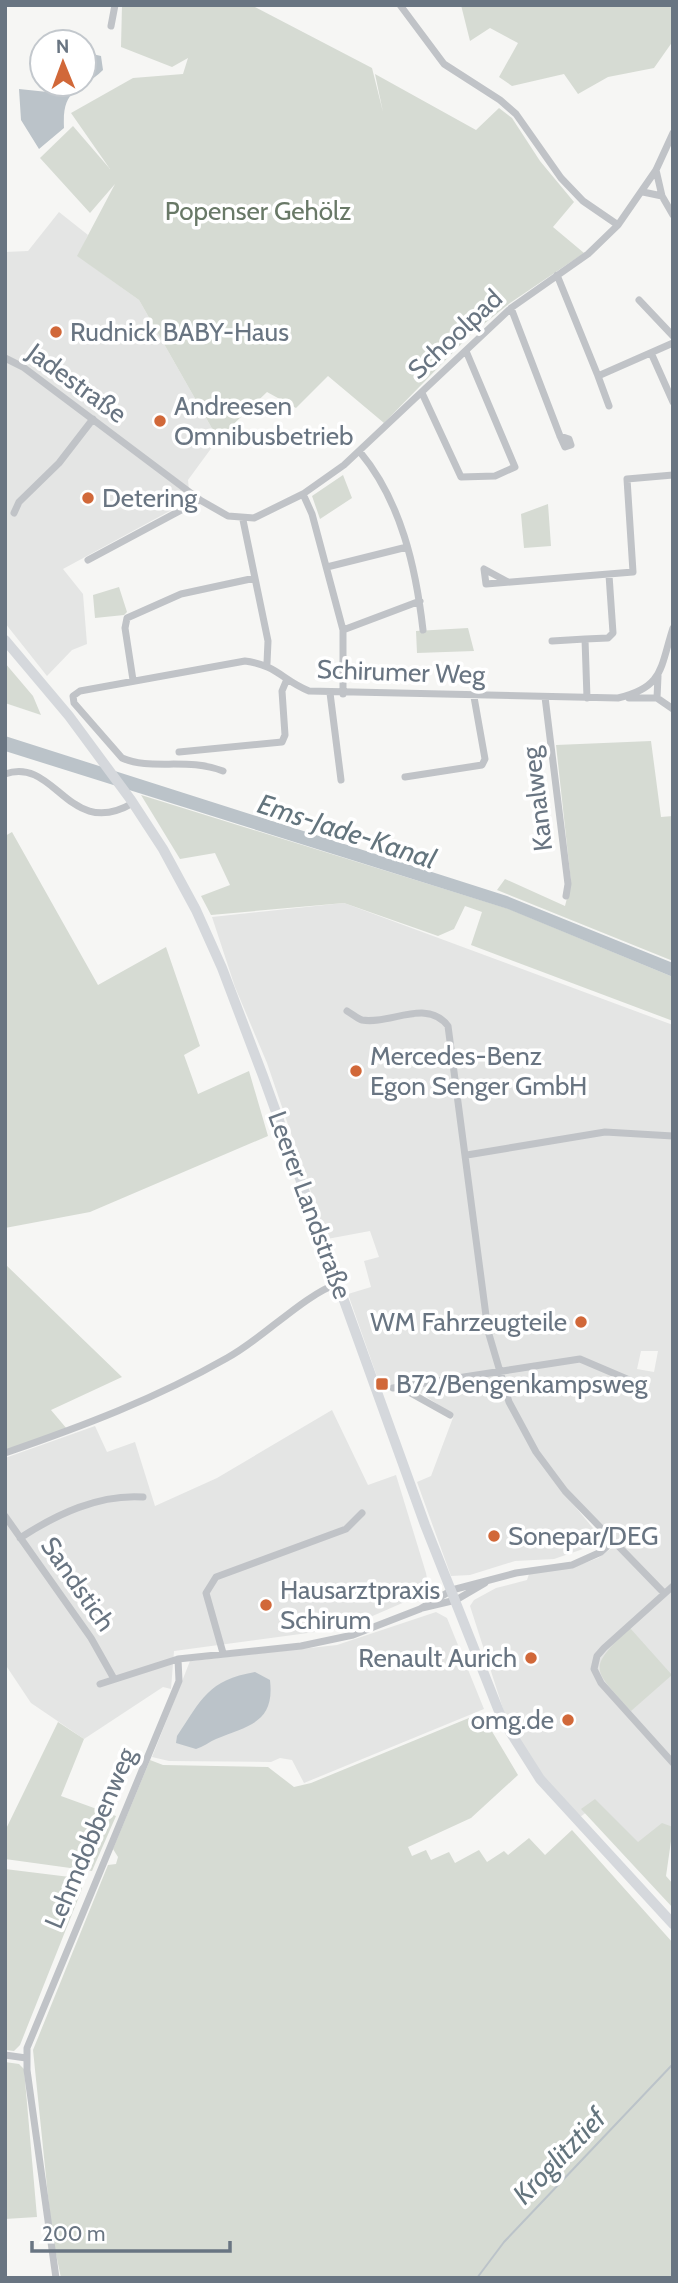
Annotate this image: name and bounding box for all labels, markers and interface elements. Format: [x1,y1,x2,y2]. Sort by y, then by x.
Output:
north arrow [28,28,98,98]
text: N [56,35,70,58]
park label: Popenser Gehölz [165,195,351,227]
street label: Schoolpad [401,282,509,386]
place label: Rudnick BABY-Haus [70,316,289,348]
marker: Rudnick BABY-Haus [48,324,64,340]
street label: Jadestraße [20,336,133,430]
place label: Andreesen Omnibusbetrieb [174,390,353,452]
marker: Andreesen Omnibusbetrieb [152,413,168,429]
place label: Detering [102,482,198,514]
marker: Detering [80,490,96,506]
street label: Schirumer Weg [316,653,487,691]
street label: Kanalweg [515,744,559,853]
water label: Ems-Jade-Kanal [253,786,441,876]
place label: Mercedes-Benz Egon Senger GmbH [370,1040,587,1102]
marker: Mercedes-Benz Egon Senger GmbH [348,1063,364,1079]
street label: Leerer Landstraße [261,1107,359,1303]
place label: WM Fahrzeugteile [370,1306,567,1338]
marker: WM Fahrzeugteile [573,1314,589,1330]
place label: B72/Bengenkampsweg [396,1368,649,1400]
marker: B72/Bengenkampsweg [374,1376,390,1392]
place label: Sonepar/DEG [508,1520,659,1552]
marker: Sonepar/DEG [486,1528,502,1544]
street label: Sandstich [34,1531,122,1637]
place label: Hausarztpraxis Schirum [280,1574,441,1636]
marker: Hausarztpraxis Schirum [258,1597,274,1613]
place label: Renault Aurich [358,1642,517,1674]
marker: Renault Aurich [523,1650,539,1666]
place label: omg.de [471,1704,554,1736]
marker: omg.de [560,1712,576,1728]
street label: Lehmdobbenweg [38,1742,143,1933]
water label: Kroglitztief [505,2099,614,2211]
scale bar [32,2210,229,2254]
text: 200 m [42,2221,105,2246]

